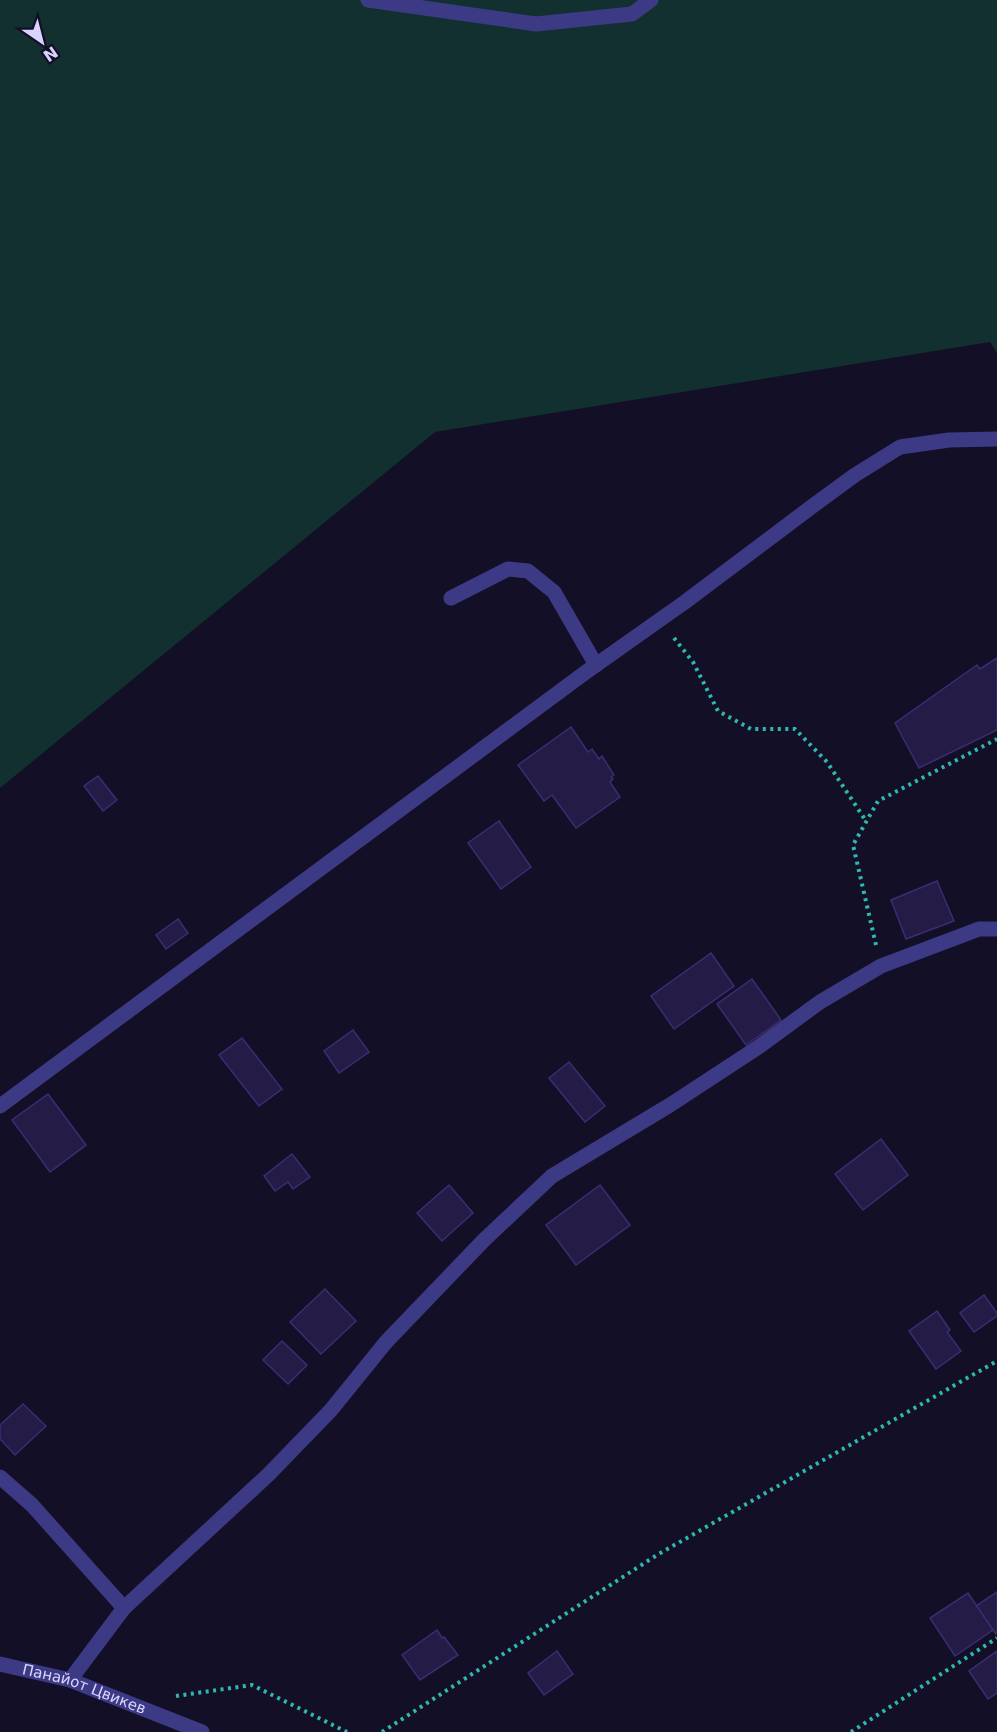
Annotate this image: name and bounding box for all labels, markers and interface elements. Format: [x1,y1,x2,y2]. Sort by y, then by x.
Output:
north arrow [12,12,72,72]
text: N [39,42,61,65]
street label: Панайот Цвикев [21,1660,149,1718]

